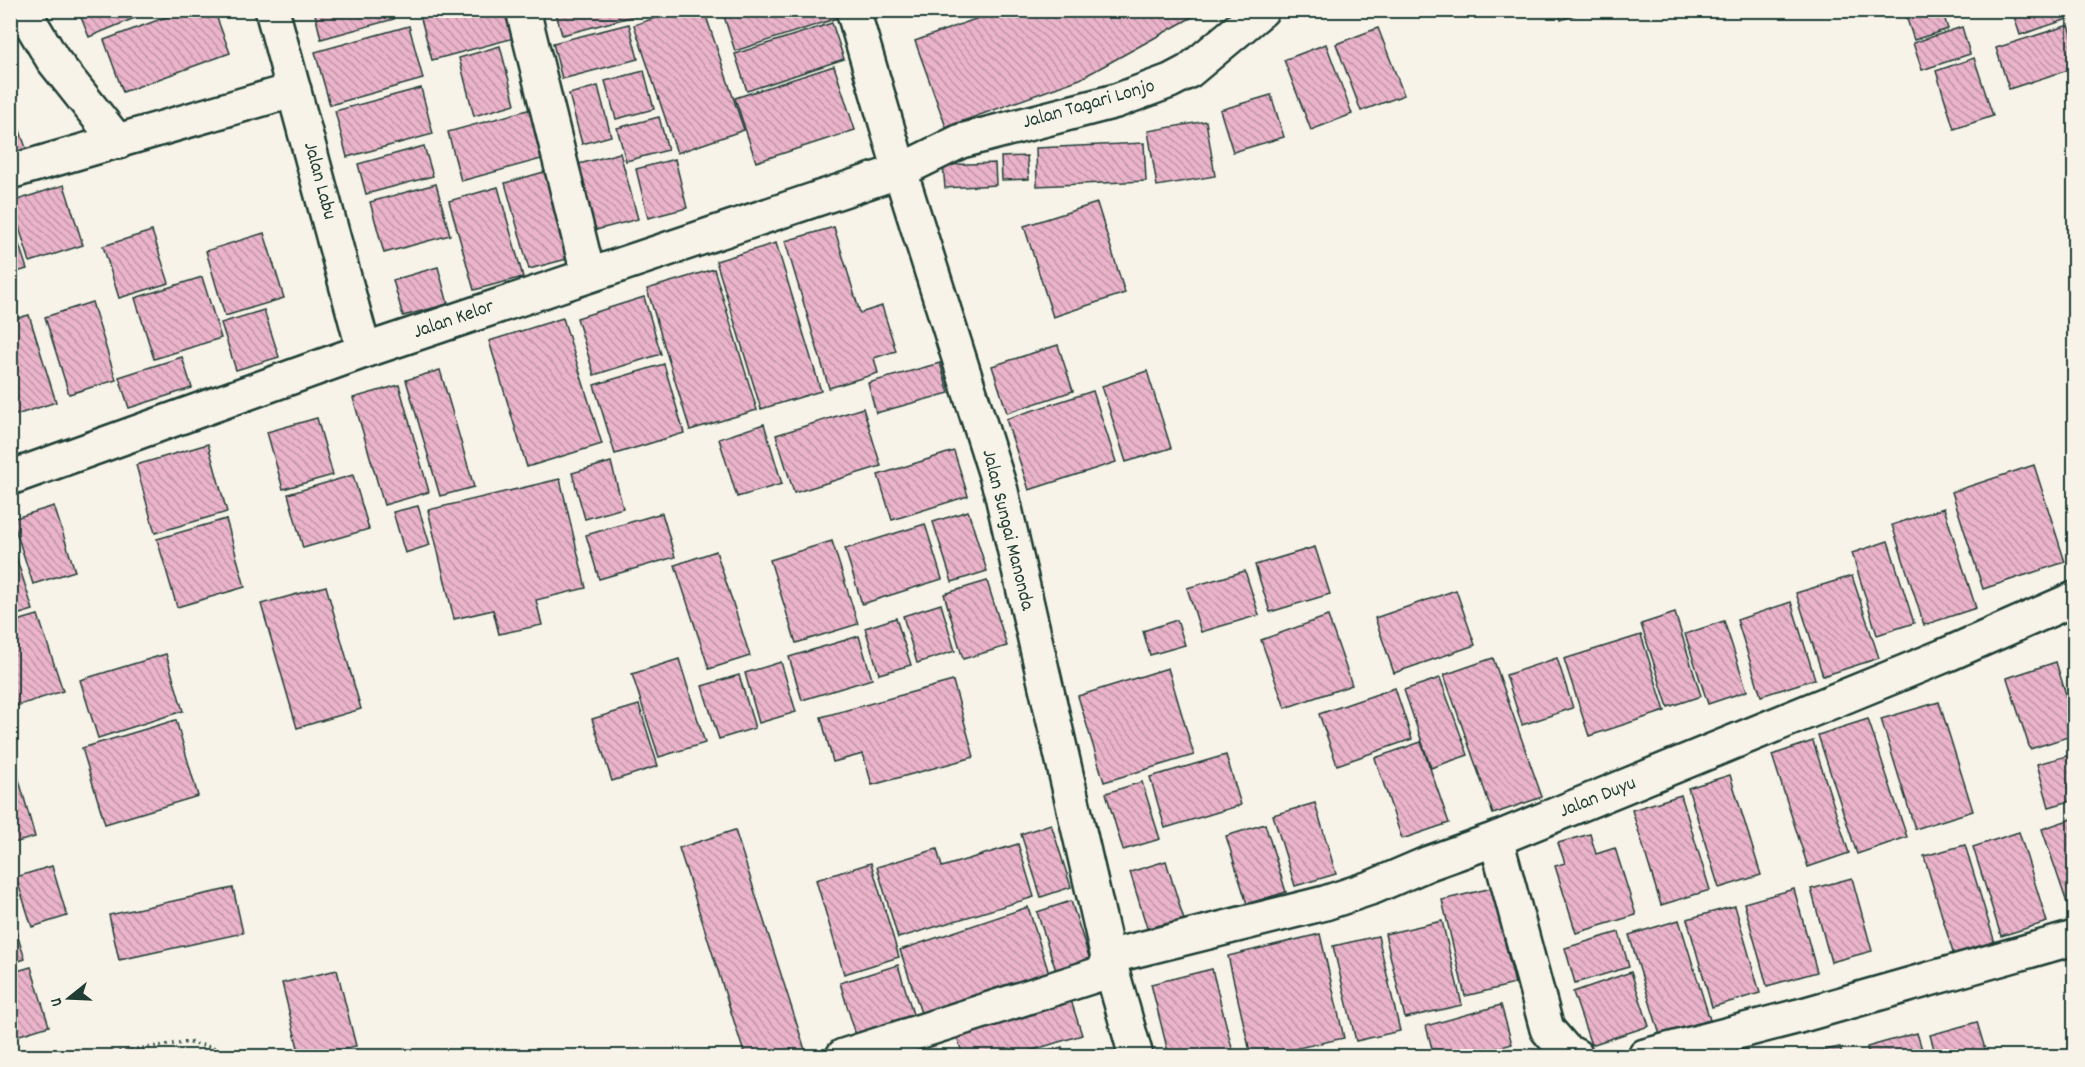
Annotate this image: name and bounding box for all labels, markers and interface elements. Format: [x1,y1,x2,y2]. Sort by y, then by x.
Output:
street label: Jalan Tagari Lonjo [1020,73,1158,137]
street label: Jalan Labu [295,139,343,223]
street label: Jalan Kelor [410,293,499,347]
street label: Jalan Sungai Manonda [973,447,1041,614]
street label: Jalan Duyu [1556,770,1640,826]
north arrow [39,968,99,1028]
text: U [45,994,69,1009]

